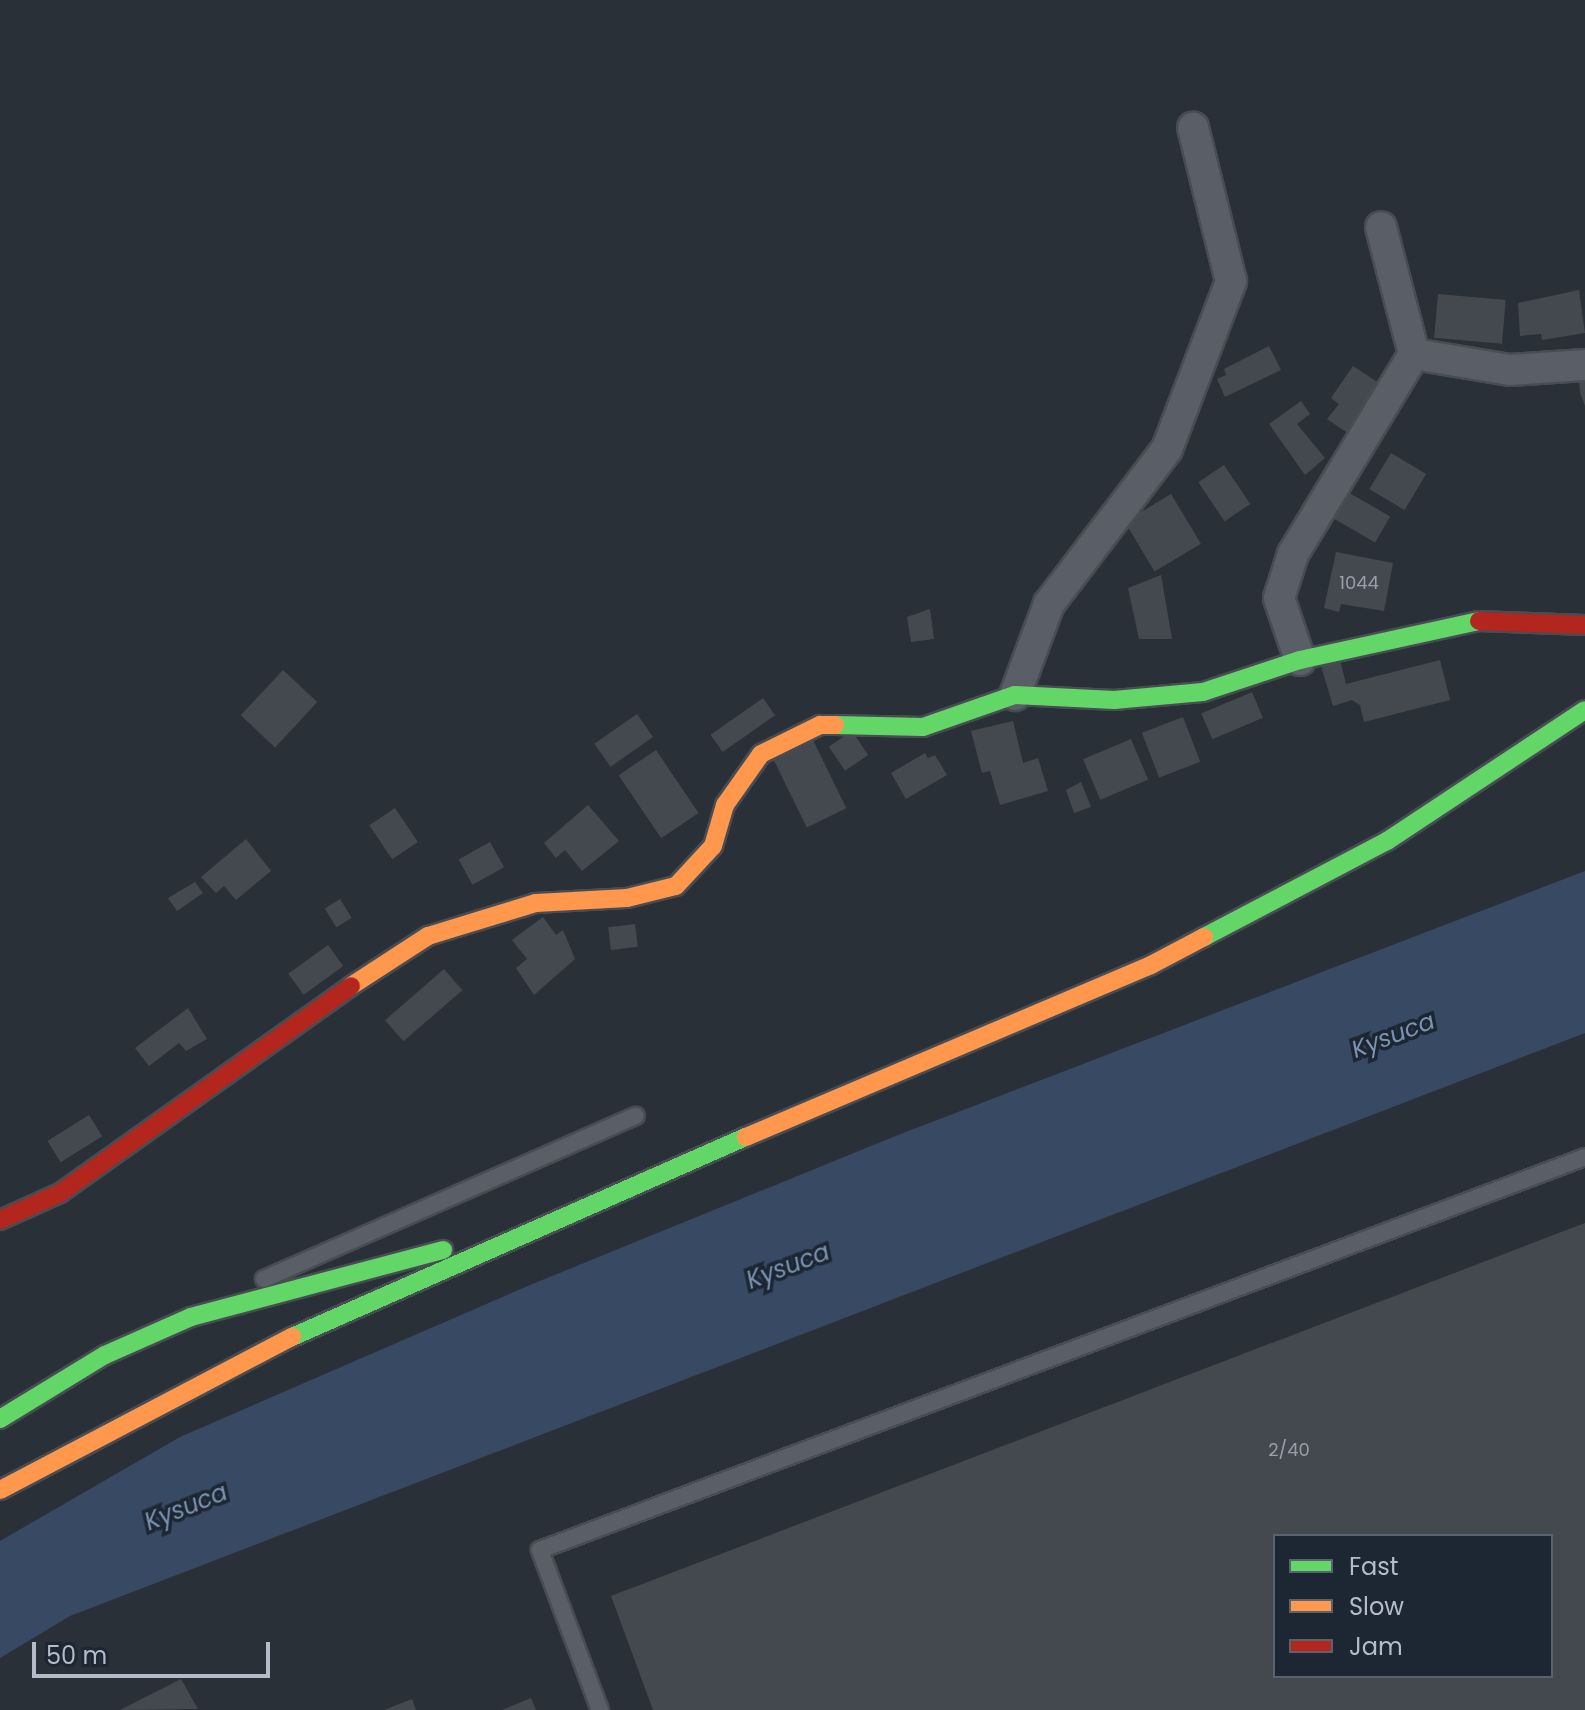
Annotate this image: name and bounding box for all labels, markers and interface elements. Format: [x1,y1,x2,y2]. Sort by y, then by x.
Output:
house number: 1044 [1339,572,1379,594]
water label: Kysuca [1347,1006,1439,1064]
water label: Kysuca [742,1237,834,1295]
house number: 2/40 [1268,1439,1310,1461]
water label: Kysuca [140,1477,232,1537]
legend [1273,1534,1553,1678]
text: Fast [1349,1550,1399,1583]
text: Slow [1349,1590,1404,1623]
scale bar [36,1626,274,1676]
text: Jam [1349,1630,1403,1663]
text: 50 m [46,1639,107,1672]

